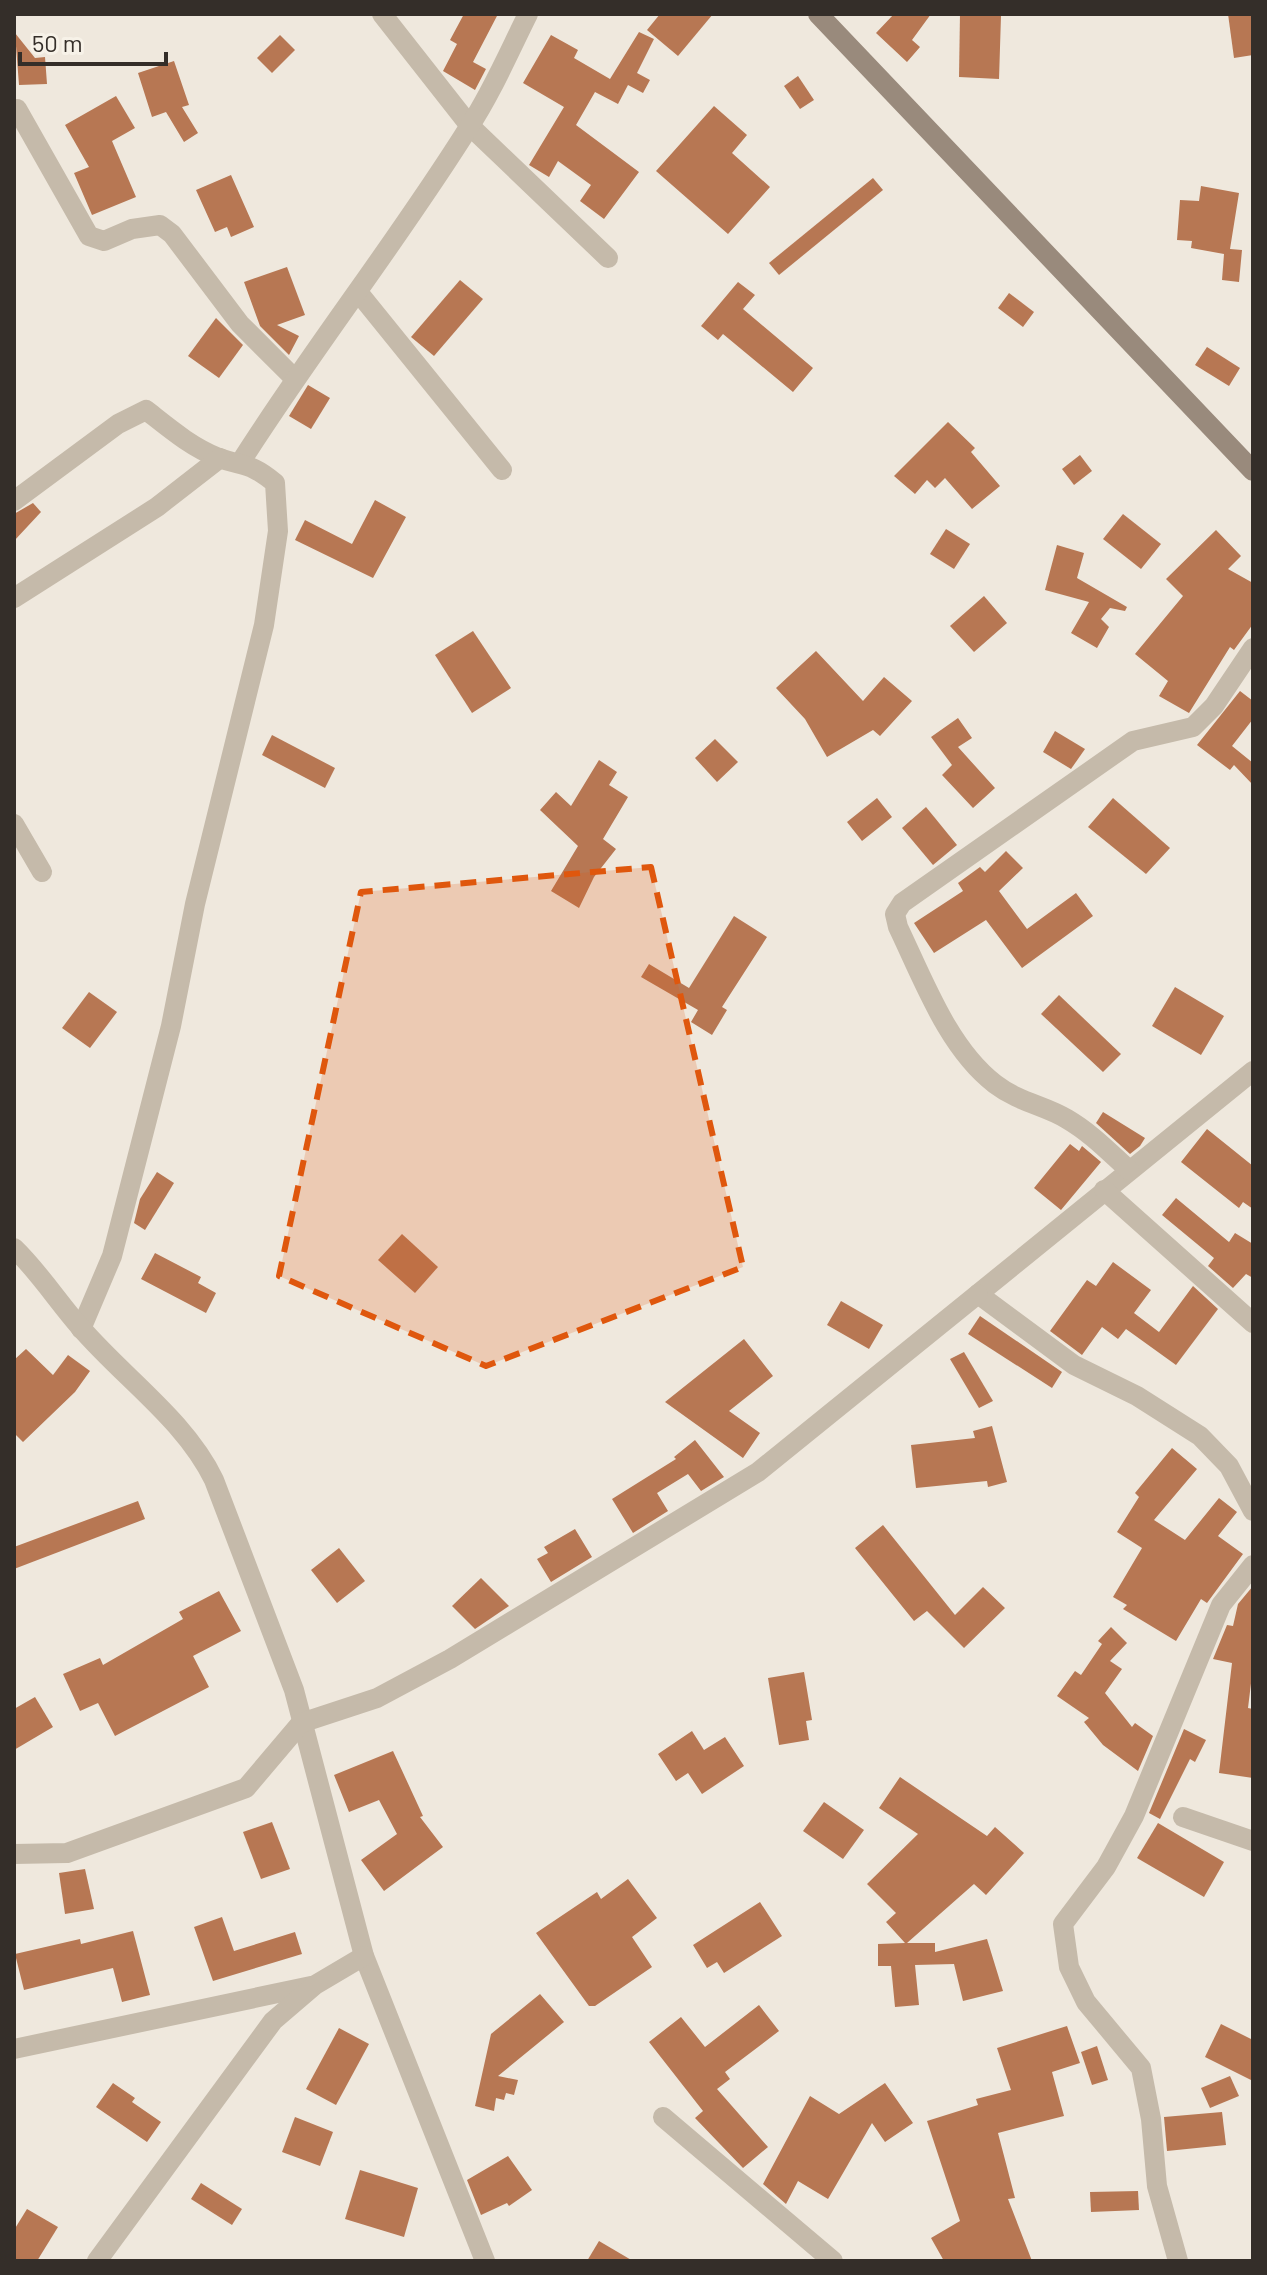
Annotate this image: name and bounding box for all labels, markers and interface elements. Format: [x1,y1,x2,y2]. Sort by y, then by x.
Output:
scale bar [20,16,166,66]
text: 50 m [32,28,83,57]

